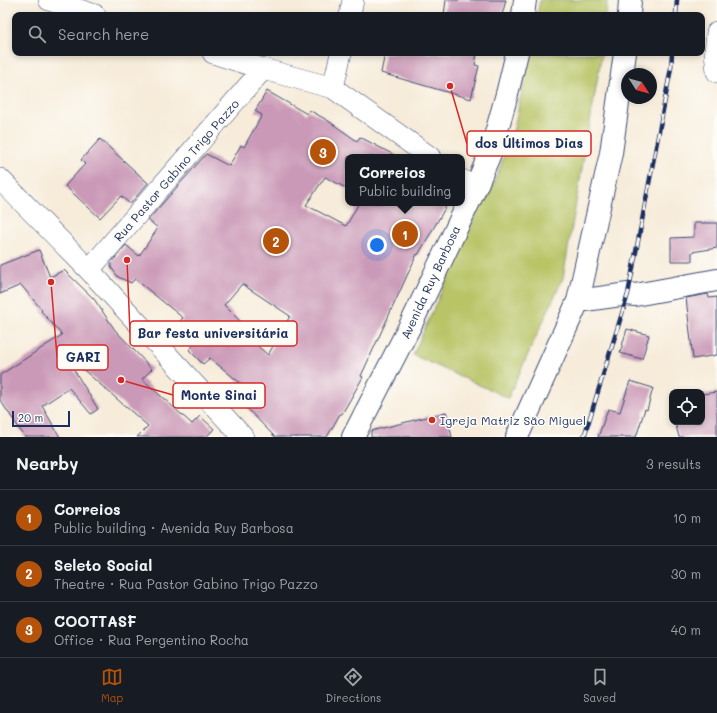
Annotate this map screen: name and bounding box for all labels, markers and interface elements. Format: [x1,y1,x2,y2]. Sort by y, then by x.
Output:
search box [12,12,705,56]
icon: search [26,23,48,45]
text: Search here [58,24,149,44]
north arrow [621,68,657,104]
street label: Rua Pastor Gabino Trigo Pazzo [110,96,242,244]
callout: dos Últimos Dias [467,131,591,156]
text: dos Últimos Dias [475,134,583,151]
pin: 3 [310,137,336,167]
popup [345,154,465,206]
text: Correios [359,162,426,182]
text: Public building [359,182,451,199]
pin: 1 [392,219,418,249]
street label: Avenida Ruy Barbosa [397,223,463,341]
pin: 2 [263,226,289,256]
your location [367,235,387,255]
callout: Bar festa universitária [130,321,297,346]
text: Bar festa universitária [137,324,289,341]
callout: GARI [57,345,108,370]
text: GARI [66,348,101,365]
callout: Monte Sinai [173,383,265,408]
text: Monte Sinai [181,386,257,403]
map controls [669,389,705,425]
button: locate [669,389,705,425]
scale bar [12,409,70,428]
text: 20 m [18,410,43,425]
place label: Igreja Matriz São Miguel [440,412,586,428]
marker: Igreja Matriz São Miguel [427,415,437,425]
text: Nearby [16,452,78,474]
text: 3 results [646,455,701,472]
text: Correios [54,499,121,519]
text: 1 [26,509,32,526]
text: 10 m [673,509,701,526]
text: Public building · Avenida Ruy Barbosa [54,519,294,536]
text: Seleto Social [54,555,152,575]
text: 2 [25,565,33,582]
text: 30 m [671,565,701,582]
text: Theatre · Rua Pastor Gabino Trigo Pazzo [54,575,318,592]
text: COOTTASF [54,611,137,631]
text: 3 [25,621,33,638]
text: 40 m [671,621,701,638]
text: Office · Rua Pergentino Rocha [54,631,249,648]
tab: Map [101,666,123,705]
tab: Directions [325,666,381,705]
tab: Saved [583,666,616,705]

